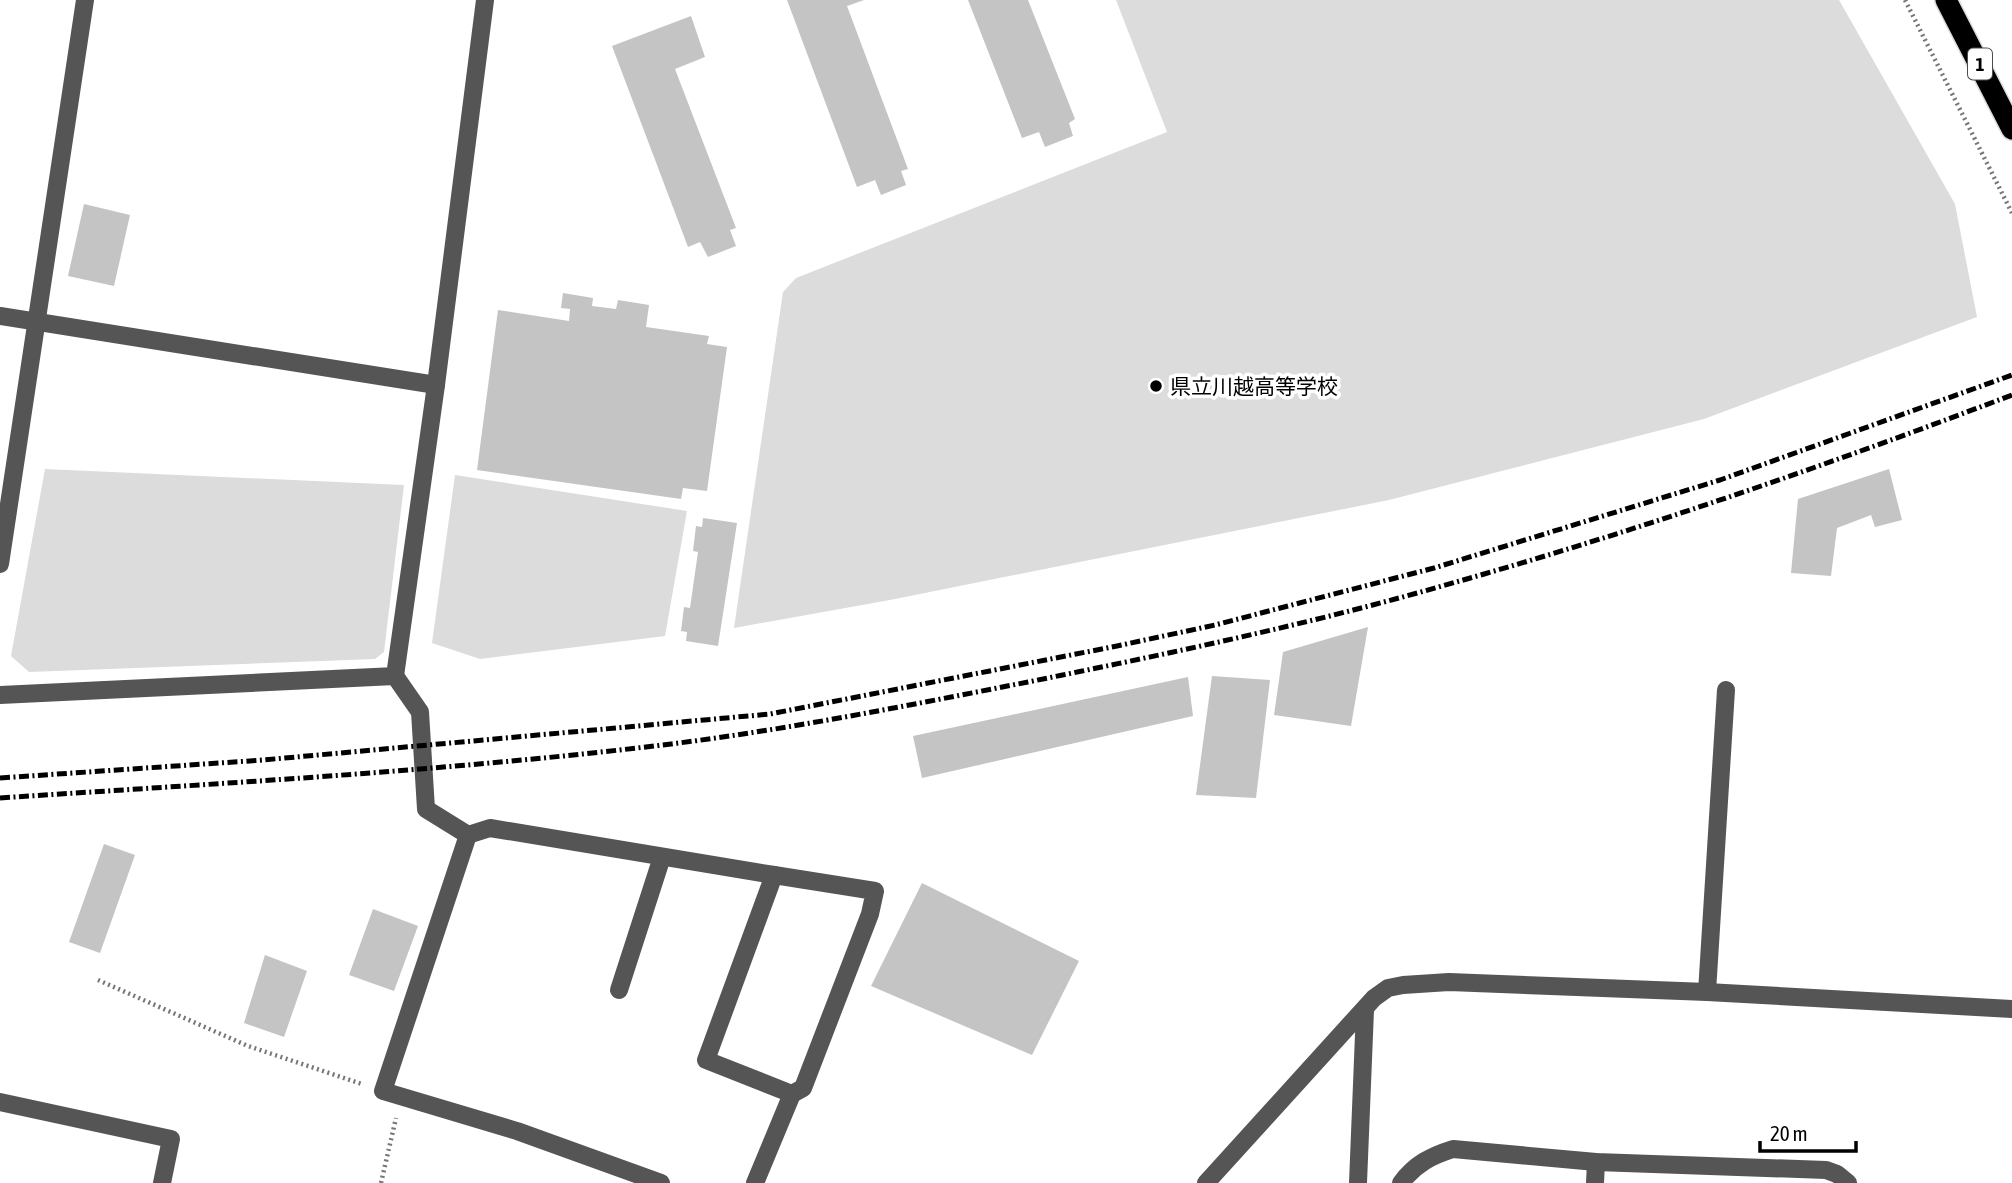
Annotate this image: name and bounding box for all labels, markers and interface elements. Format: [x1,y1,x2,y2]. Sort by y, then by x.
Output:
road number: 1 [1968,48,1992,80]
place label: 県立川越高等学校 [1170,374,1338,398]
marker: 県立川越高等学校 [1148,378,1164,394]
scale bar [1760,1110,1856,1154]
text: 20 m [1770,1121,1808,1145]

